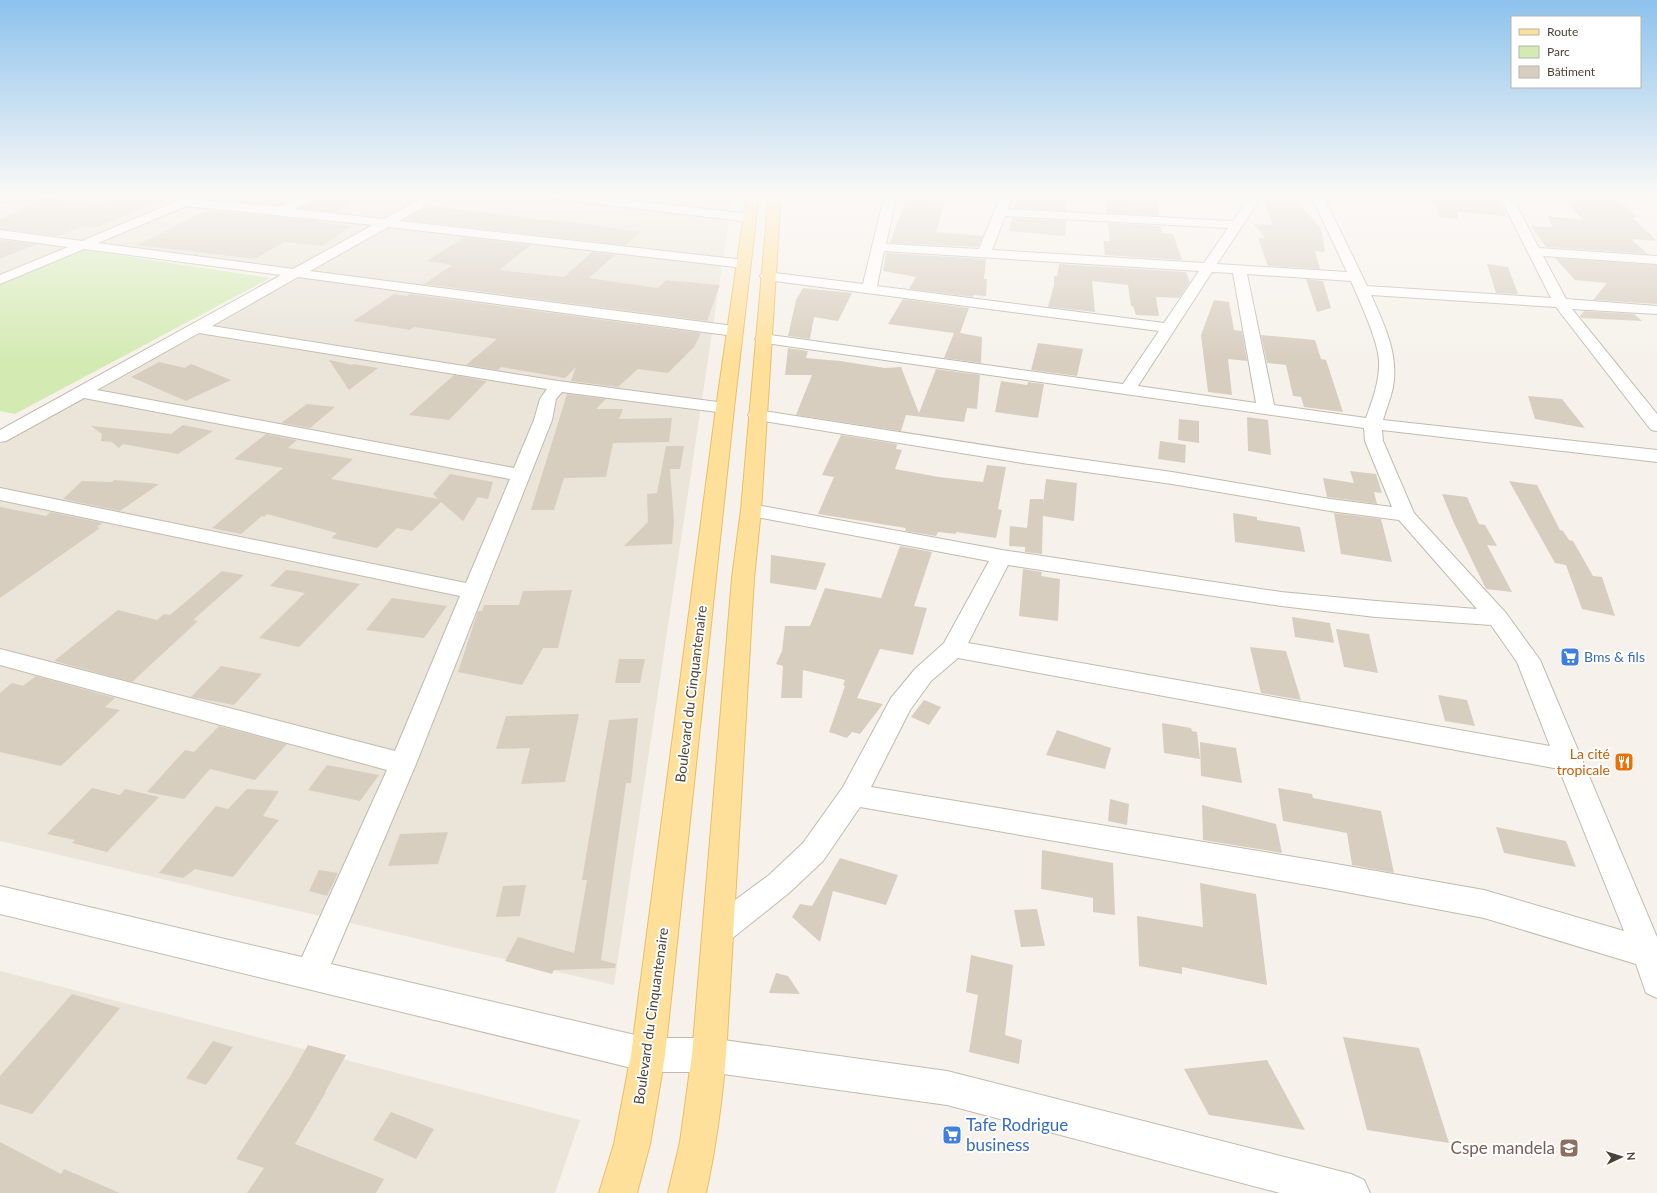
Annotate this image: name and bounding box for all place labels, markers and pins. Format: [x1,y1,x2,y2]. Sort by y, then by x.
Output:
supermarket icon: Bms & fils [1559,646,1581,668]
place label: Bms & fils [1584,648,1645,665]
place label: La cité tropicale [1557,745,1610,778]
restaurant icon: La cité tropicale [1613,751,1635,773]
place label: Tafe Rodrigue business [966,1114,1068,1155]
supermarket icon: Tafe Rodrigue business [941,1124,963,1146]
place label: Cspe mandela [1451,1137,1555,1158]
school or university icon: Cspe mandela [1558,1137,1580,1159]

